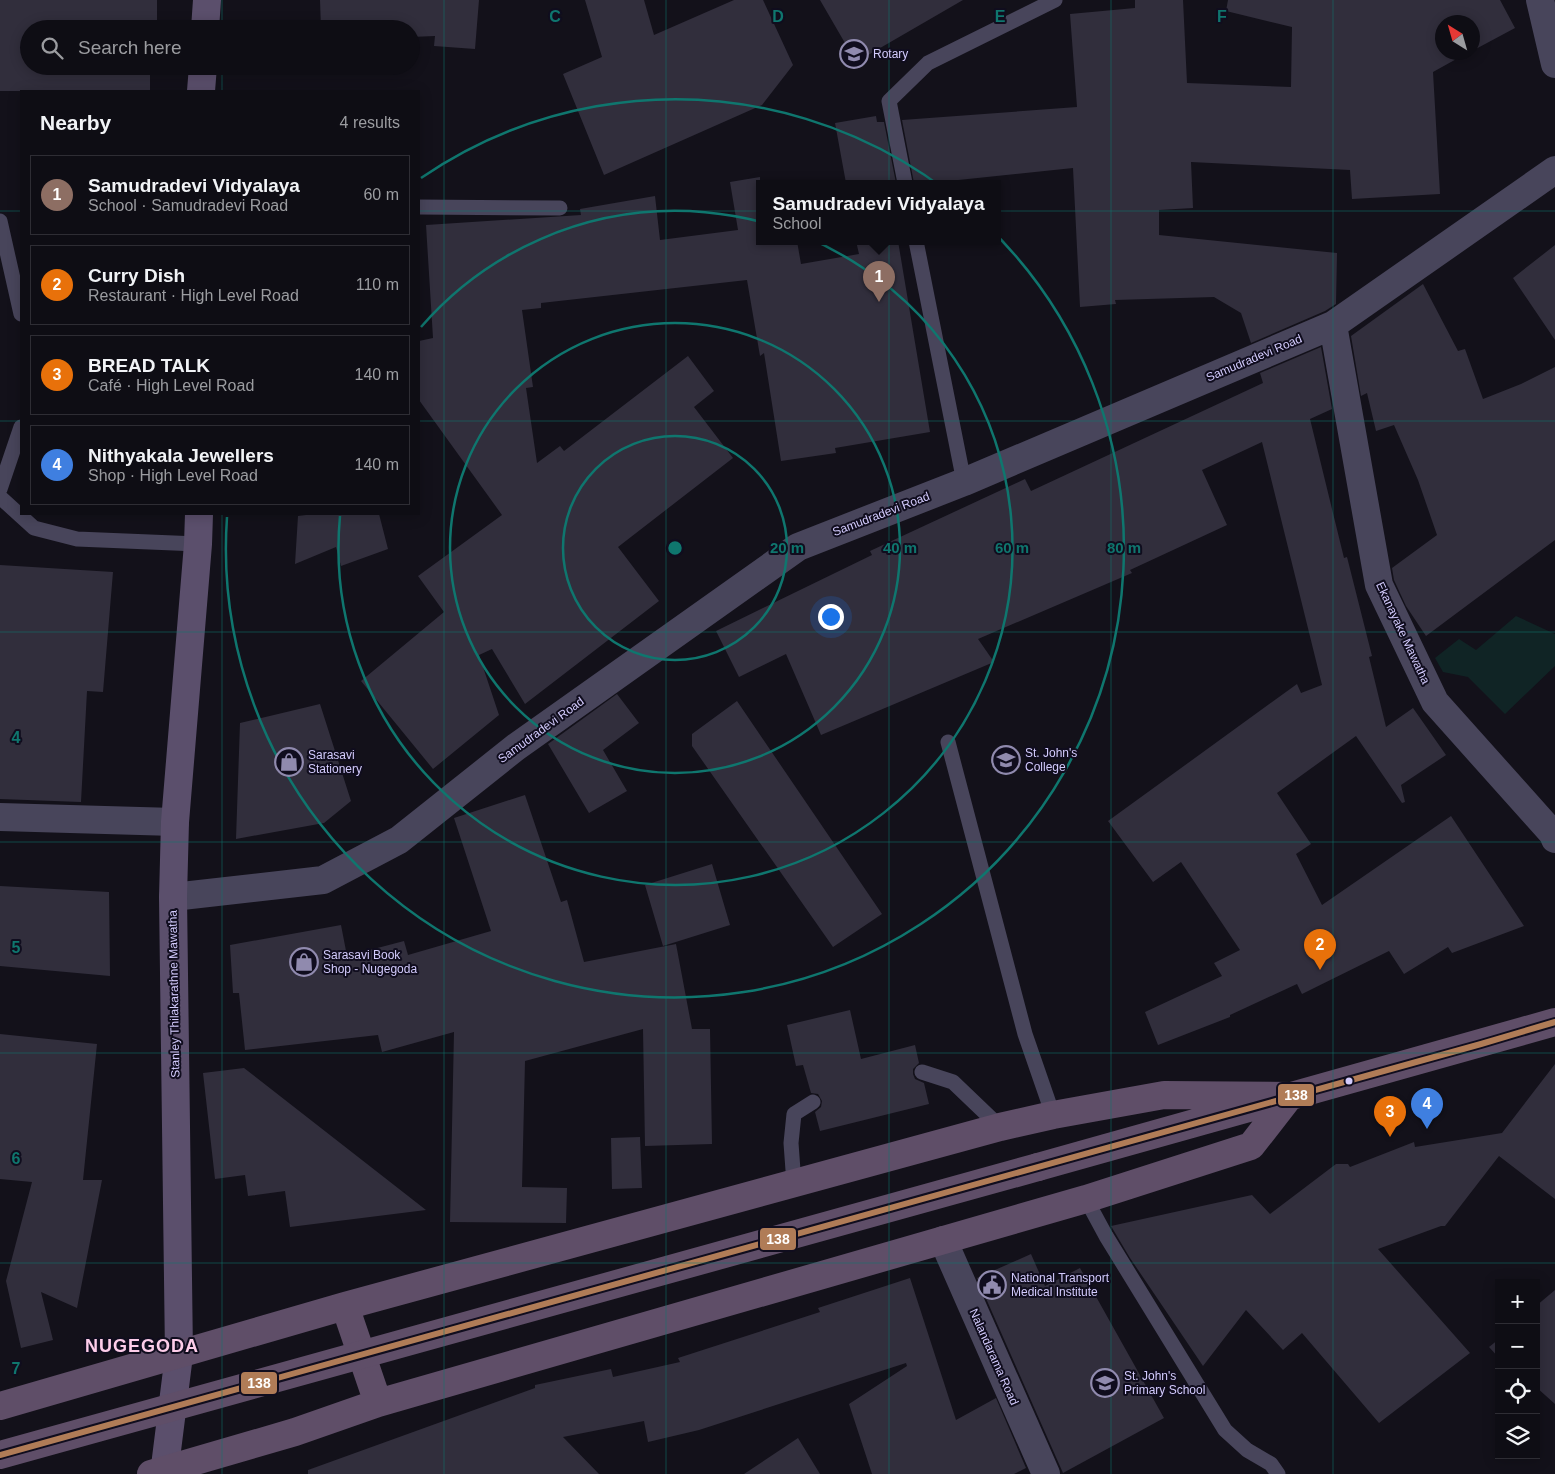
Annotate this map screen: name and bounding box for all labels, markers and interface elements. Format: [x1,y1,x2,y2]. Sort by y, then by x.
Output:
text: C [549,8,561,25]
text: D [772,8,784,25]
text: E [995,8,1006,25]
text: F [1217,8,1227,25]
north arrow [1435,15,1480,60]
search box [20,20,420,75]
icon: search [38,34,66,62]
text: Search here [78,37,182,58]
school or university icon: Rotary [839,39,869,69]
place label: Rotary [873,47,908,61]
text: Nearby [40,111,111,134]
text: 4 results [340,114,400,131]
text: Samudradevi Vidyalaya [88,175,300,196]
popup [756,180,1001,245]
text: 1 [53,186,61,203]
text: 60 m [363,186,399,203]
text: Samudradevi Vidyalaya [773,193,984,214]
text: School · Samudradevi Road [88,197,288,214]
text: School [773,215,821,232]
pin: 1 [863,261,895,302]
text: Curry Dish [88,265,185,286]
text: 2 [53,276,61,293]
text: 110 m [356,276,399,293]
text: Restaurant · High Level Road [88,287,299,304]
street label: Samudradevi Road [1204,331,1304,385]
text: BREAD TALK [88,355,210,376]
text: 3 [53,366,61,383]
text: 140 m [355,366,399,383]
text: Café · High Level Road [88,377,254,394]
text: Nithyakala Jewellers [88,445,274,466]
text: 4 [53,456,61,473]
text: 140 m [355,456,399,473]
text: Shop · High Level Road [88,467,258,484]
street label: Samudradevi Road [831,489,931,539]
centre of rings [666,539,684,557]
text: 20 m [770,539,804,556]
text: 40 m [883,539,917,556]
text: 60 m [995,539,1029,556]
text: 80 m [1107,539,1141,556]
street label: Ekanayake Mawatha [1373,580,1433,687]
your location [818,604,844,630]
street label: Samudradevi Road [495,694,587,766]
text: 4 [12,729,21,746]
school or university icon: St. John's College [991,745,1021,775]
place label: St. John's College [1025,746,1077,774]
shop icon: Sarasavi Stationery [274,747,304,777]
place label: Sarasavi Stationery [308,748,362,776]
street label: Stanley Thilakarathne Mawatha [166,910,182,1078]
pin: 2 [1304,929,1336,970]
text: 5 [12,939,21,956]
shop icon: Sarasavi Book Shop - Nugegoda [289,947,319,977]
place label: Sarasavi Book Shop - Nugegoda [323,948,417,976]
unlabelled marker [1344,1076,1354,1086]
line badge: 138 [1277,1083,1315,1107]
text: 138 [1284,1087,1308,1103]
pin: 4 [1411,1088,1443,1129]
pin: 3 [1374,1096,1406,1137]
text: 6 [12,1150,21,1167]
line badge: 138 [759,1227,797,1251]
text: 138 [766,1231,790,1247]
public building icon: National Transport Medical Institute [977,1270,1007,1300]
place label: National Transport Medical Institute [1011,1271,1110,1299]
map controls [1495,1279,1540,1459]
button: + [1495,1279,1540,1324]
street label: Nalandarama Road [966,1307,1022,1407]
button: − [1495,1324,1540,1369]
district label: NUGEGODA [85,1336,199,1356]
text: 7 [12,1360,21,1377]
school or university icon: St. John's Primary School [1090,1368,1120,1398]
place label: St. John's Primary School [1124,1369,1205,1397]
button: locate [1495,1369,1540,1414]
line badge: 138 [240,1371,278,1395]
text: 138 [247,1375,271,1391]
button: layers [1495,1414,1540,1459]

